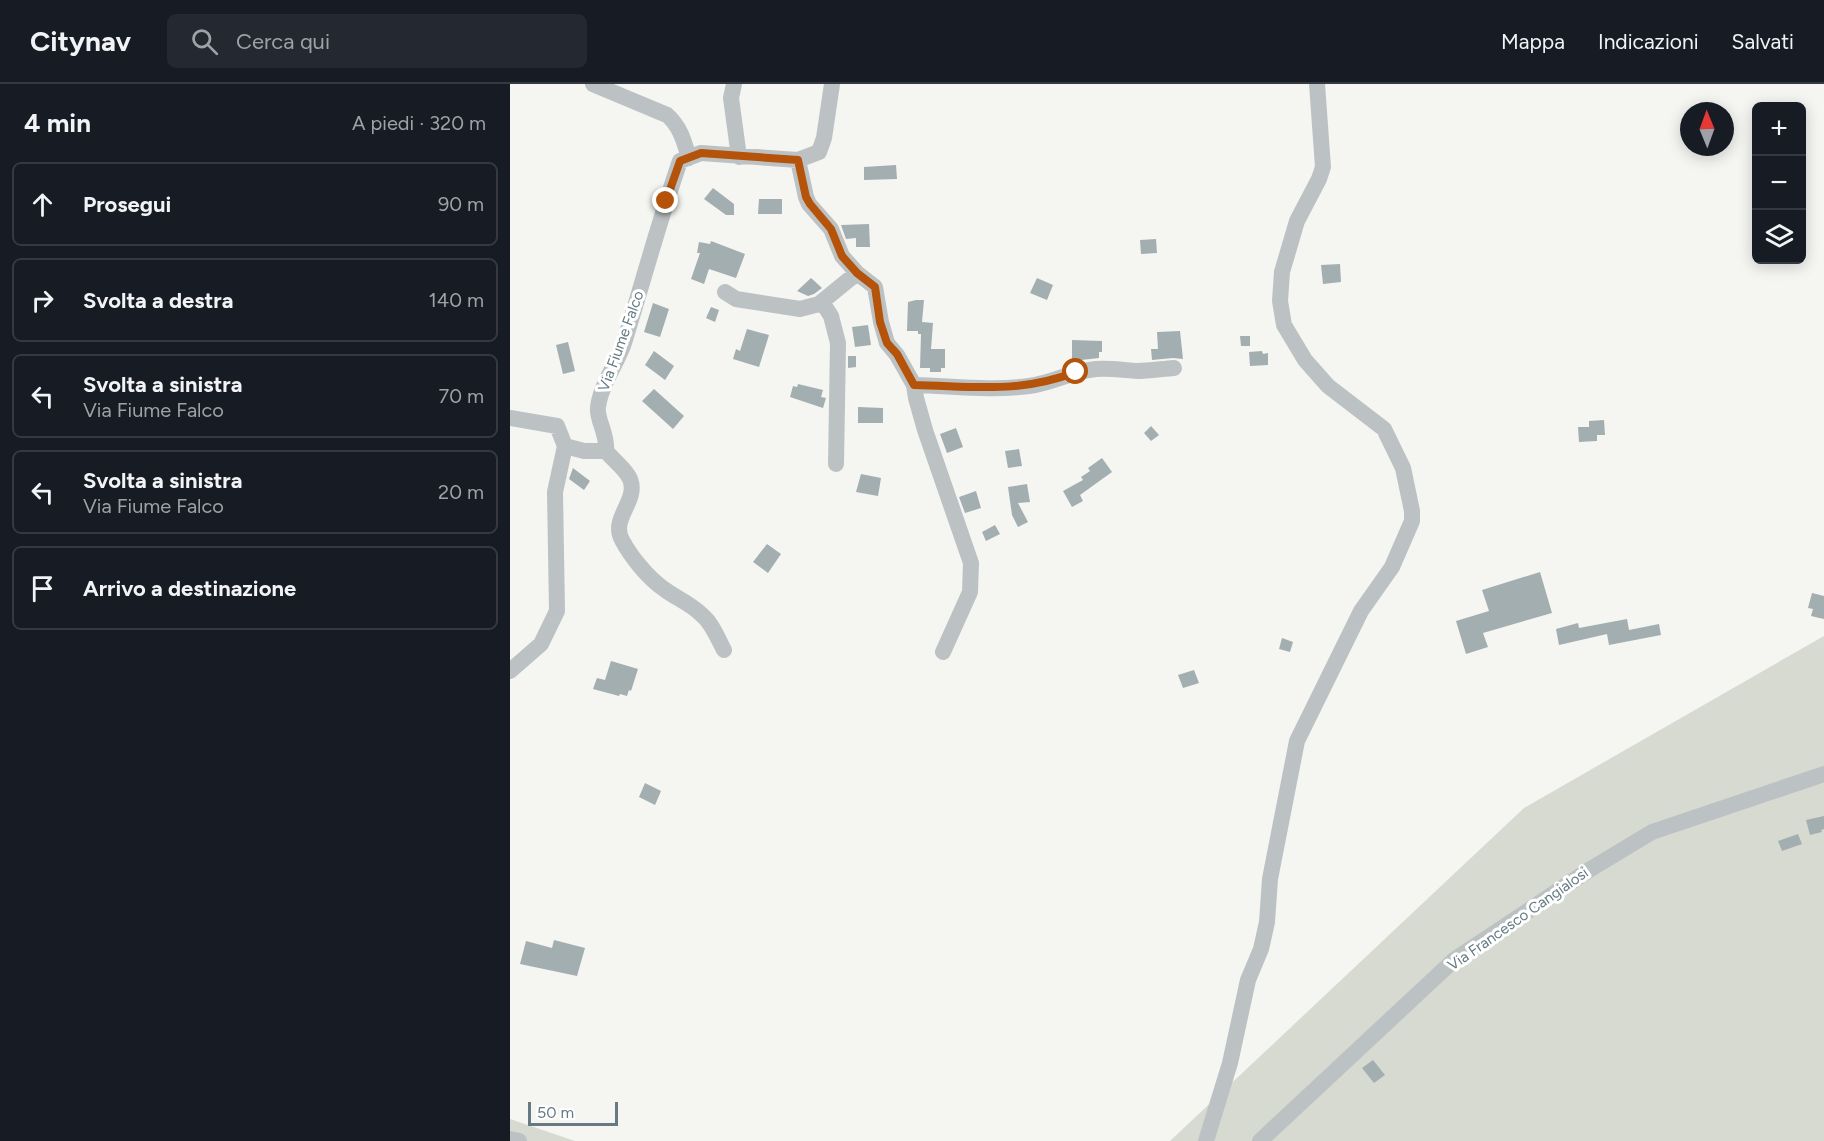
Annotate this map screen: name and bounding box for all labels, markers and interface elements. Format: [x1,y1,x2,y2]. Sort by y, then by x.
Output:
search box [167,14,587,68]
text: Citynav [30,24,131,58]
icon: search [188,25,221,58]
text: Cerca qui [236,28,330,55]
text: Mappa [1501,29,1565,54]
text: Indicazioni [1598,29,1699,54]
text: Salvati [1732,29,1794,54]
north arrow [1680,102,1734,156]
map controls [1752,102,1806,264]
button: + [1752,102,1806,156]
text: 4 min [24,107,91,139]
text: A piedi · 320 m [352,111,486,135]
button: − [1752,156,1806,210]
route end [652,187,678,213]
icon: ahead [26,188,59,221]
text: Prosegui [83,191,171,218]
text: 90 m [438,192,484,216]
button: layers [1752,210,1806,264]
icon: right [26,284,59,317]
text: Svolta a destra [83,287,233,314]
text: 140 m [429,288,484,312]
street label: Via Fiume Falco [594,288,648,394]
route start [1062,358,1088,384]
text: Svolta a sinistra [83,371,242,398]
icon: left [26,380,59,413]
text: 70 m [438,384,484,408]
text: Via Fiume Falco [83,398,224,422]
text: Svolta a sinistra [83,467,242,494]
icon: left [26,476,59,509]
text: 20 m [438,480,484,504]
text: Via Fiume Falco [83,494,224,518]
icon: arrive [26,572,59,605]
text: Arrivo a destinazione [83,575,296,602]
street label: Via Francesco Cangialosi [1444,864,1592,974]
scale bar [528,1099,618,1126]
text: 50 m [537,1103,574,1122]

